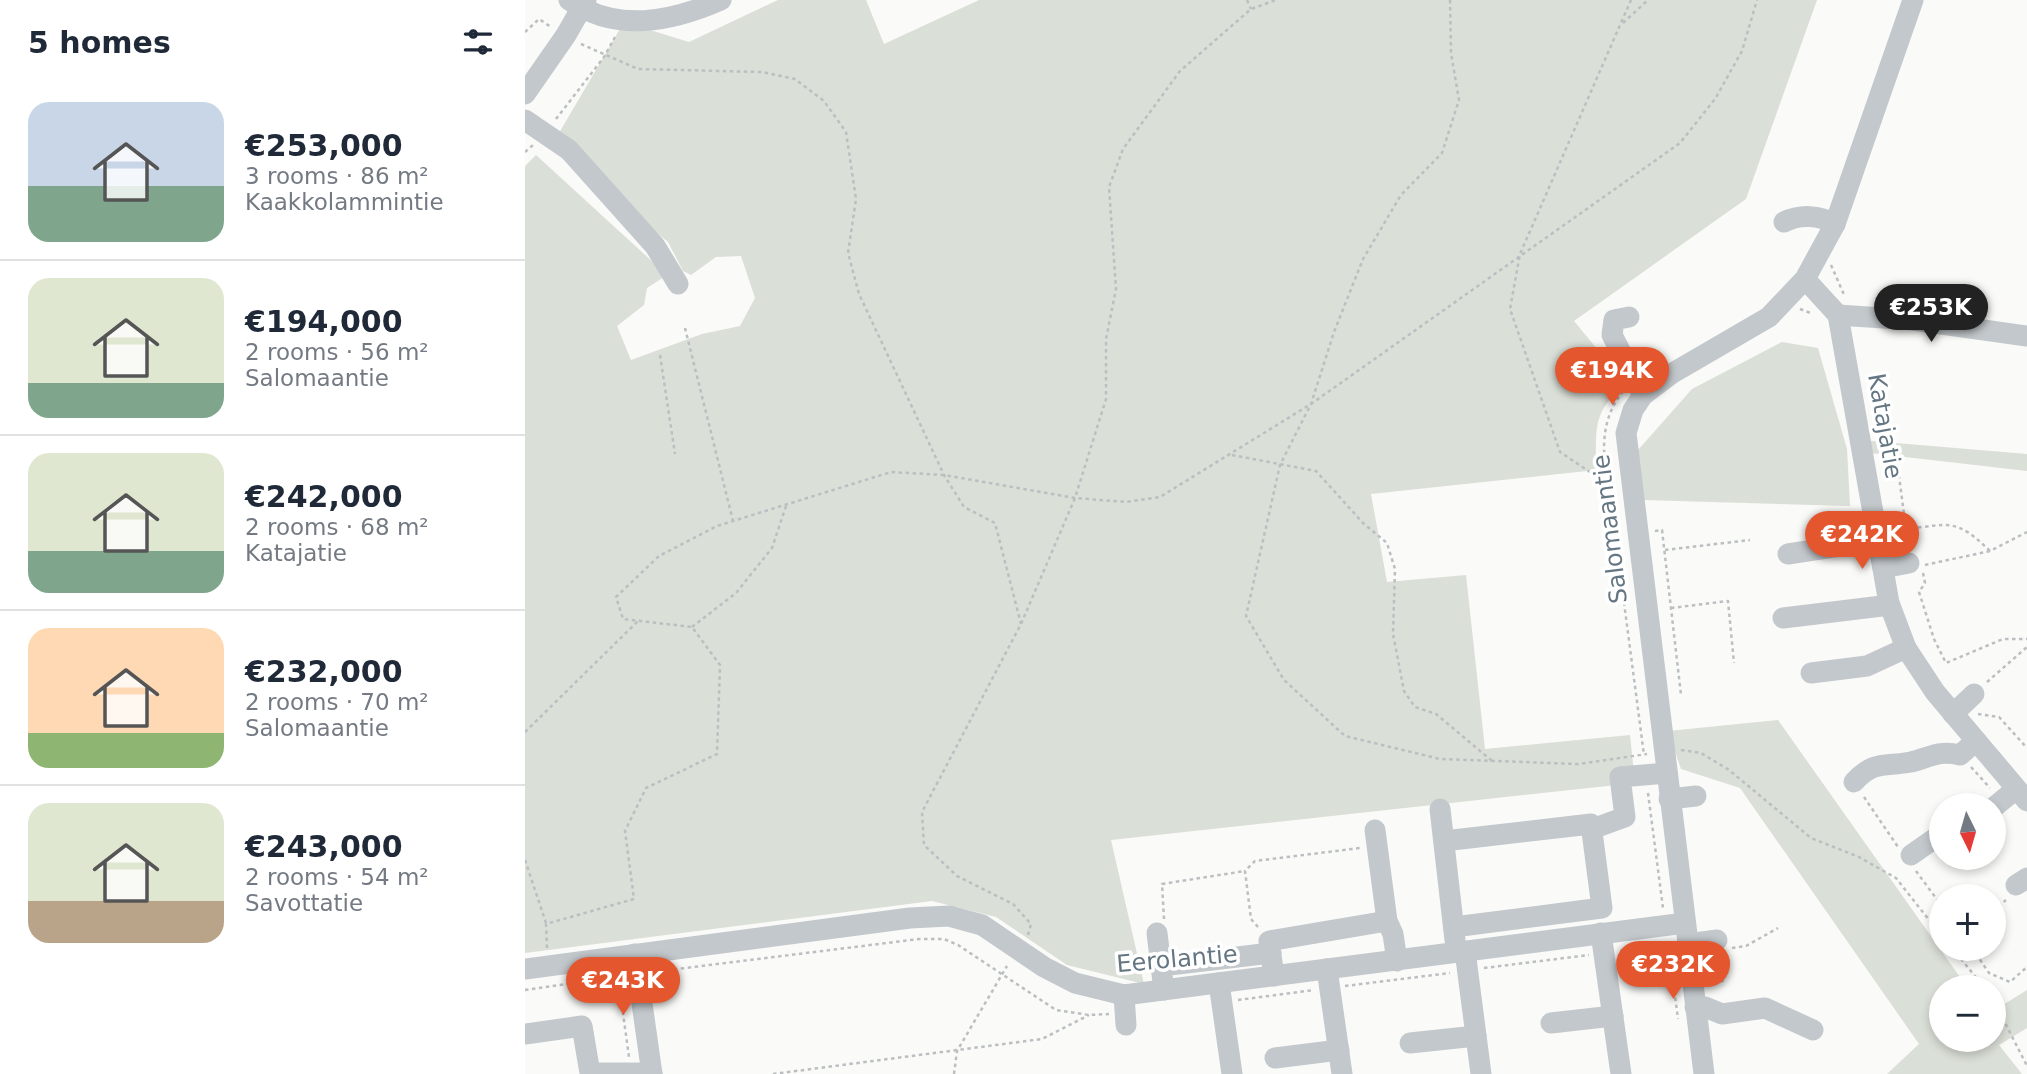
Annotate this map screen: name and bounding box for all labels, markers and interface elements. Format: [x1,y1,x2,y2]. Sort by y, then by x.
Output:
icon: filters [459,23,497,61]
text: 5 homes [28,25,171,60]
text: €253,000 [245,128,403,163]
icon: home [84,130,168,214]
text: 3 rooms · 86 m² [245,163,429,189]
text: Kaakkolammintie [245,189,444,215]
pin: €253K [1882,284,1980,344]
text: €253K [1890,294,1972,320]
text: €194,000 [245,304,403,339]
icon: home [84,306,168,390]
text: 2 rooms · 56 m² [245,339,429,365]
pin: €194K [1563,348,1661,407]
text: €194K [1571,357,1653,383]
text: Salomaantie [245,365,389,391]
street label: Katajatie [1862,371,1908,481]
street label: Salomaantie [1587,453,1633,605]
text: €242,000 [245,479,403,514]
icon: home [84,481,168,565]
pin: €242K [1813,512,1911,571]
text: 2 rooms · 68 m² [245,514,429,540]
text: €242K [1821,521,1903,547]
text: Katajatie [245,540,347,566]
text: €232,000 [245,654,403,689]
icon: home [84,656,168,740]
text: 2 rooms · 70 m² [245,689,429,715]
text: Salomaantie [245,715,389,741]
north arrow [1929,793,2005,870]
map controls [1929,793,2006,1052]
text: €243,000 [245,829,403,864]
icon: home [84,831,168,915]
text: 2 rooms · 54 m² [245,864,429,890]
button: + [1929,884,2006,961]
text: Savottatie [245,890,363,916]
street label: Eerolantie [1115,940,1239,978]
pin: €232K [1624,942,1722,1001]
text: €232K [1632,951,1714,977]
pin: €243K [574,958,672,1017]
text: €243K [582,967,664,993]
button: − [1929,975,2006,1052]

